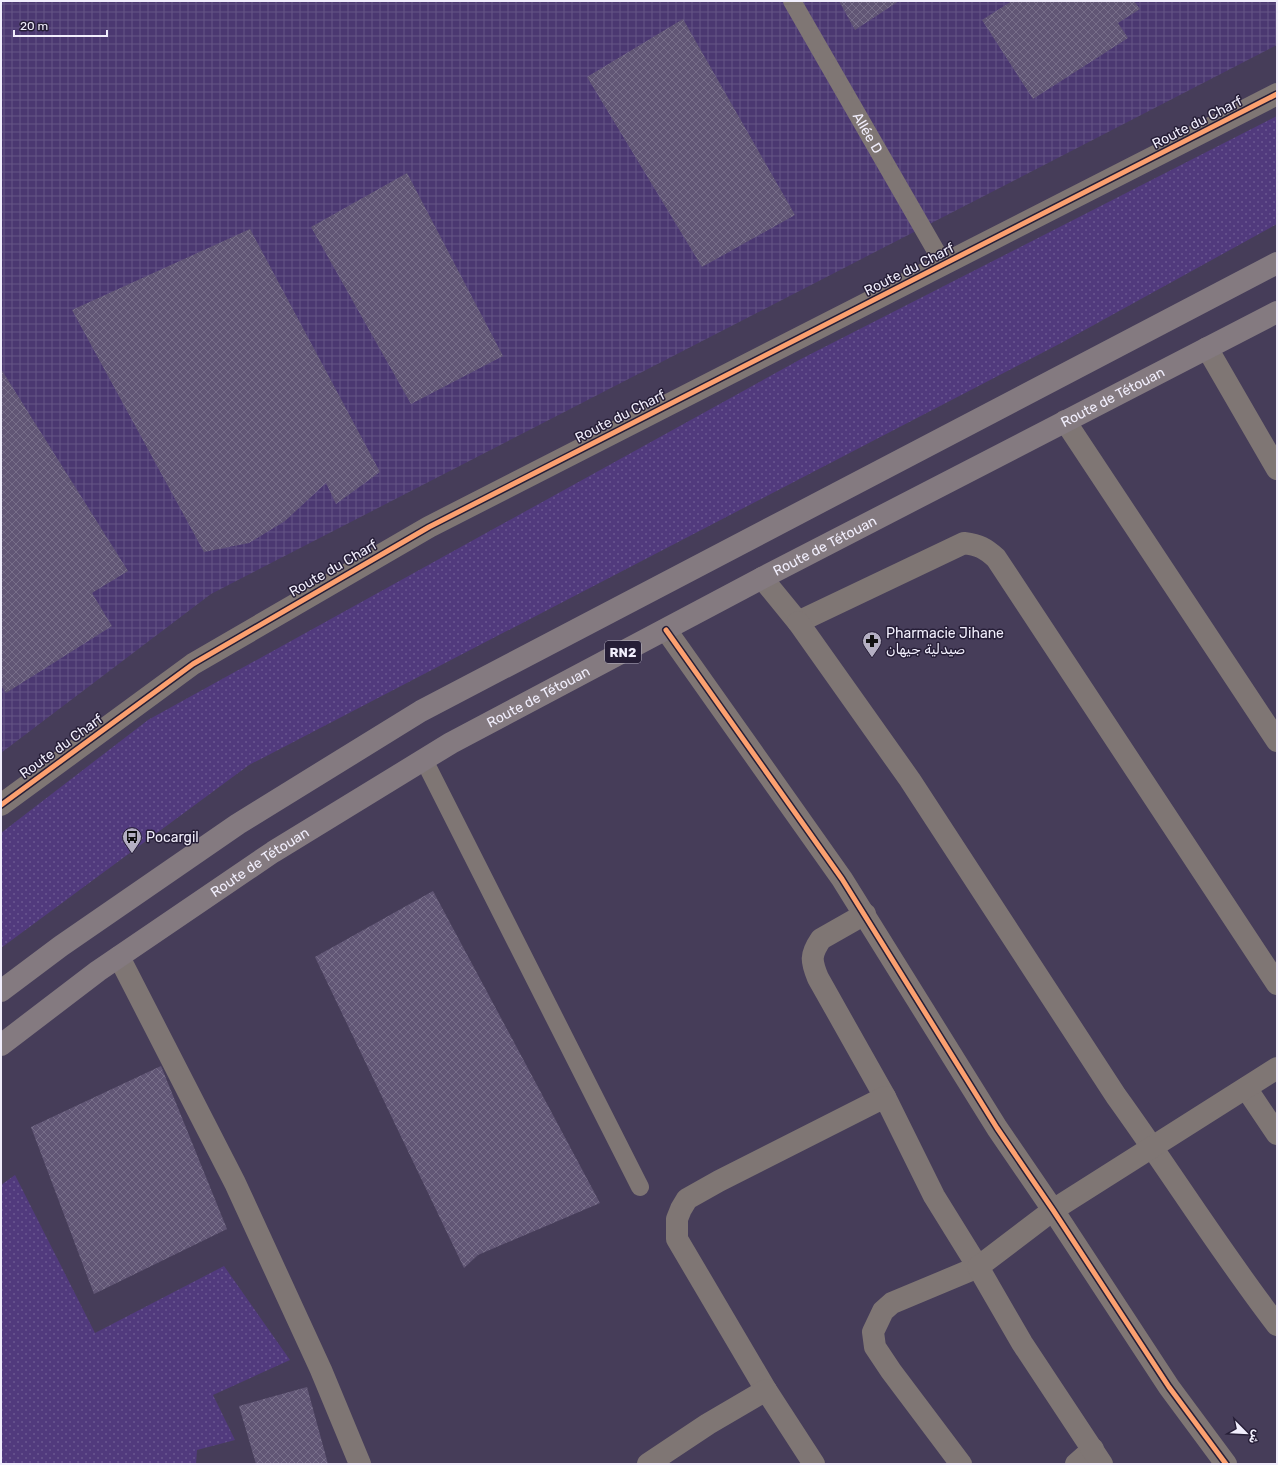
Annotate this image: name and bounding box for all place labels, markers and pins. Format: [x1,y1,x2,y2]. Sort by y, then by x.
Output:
place label: Pharmacie Jihane صيدلية جيهان [886,625,1004,658]
pharmacy icon: Pharmacie Jihane صيدلية جيهان [861,630,883,658]
bus stop icon: Pocargil [121,826,143,854]
place label: Pocargil [146,829,199,846]

